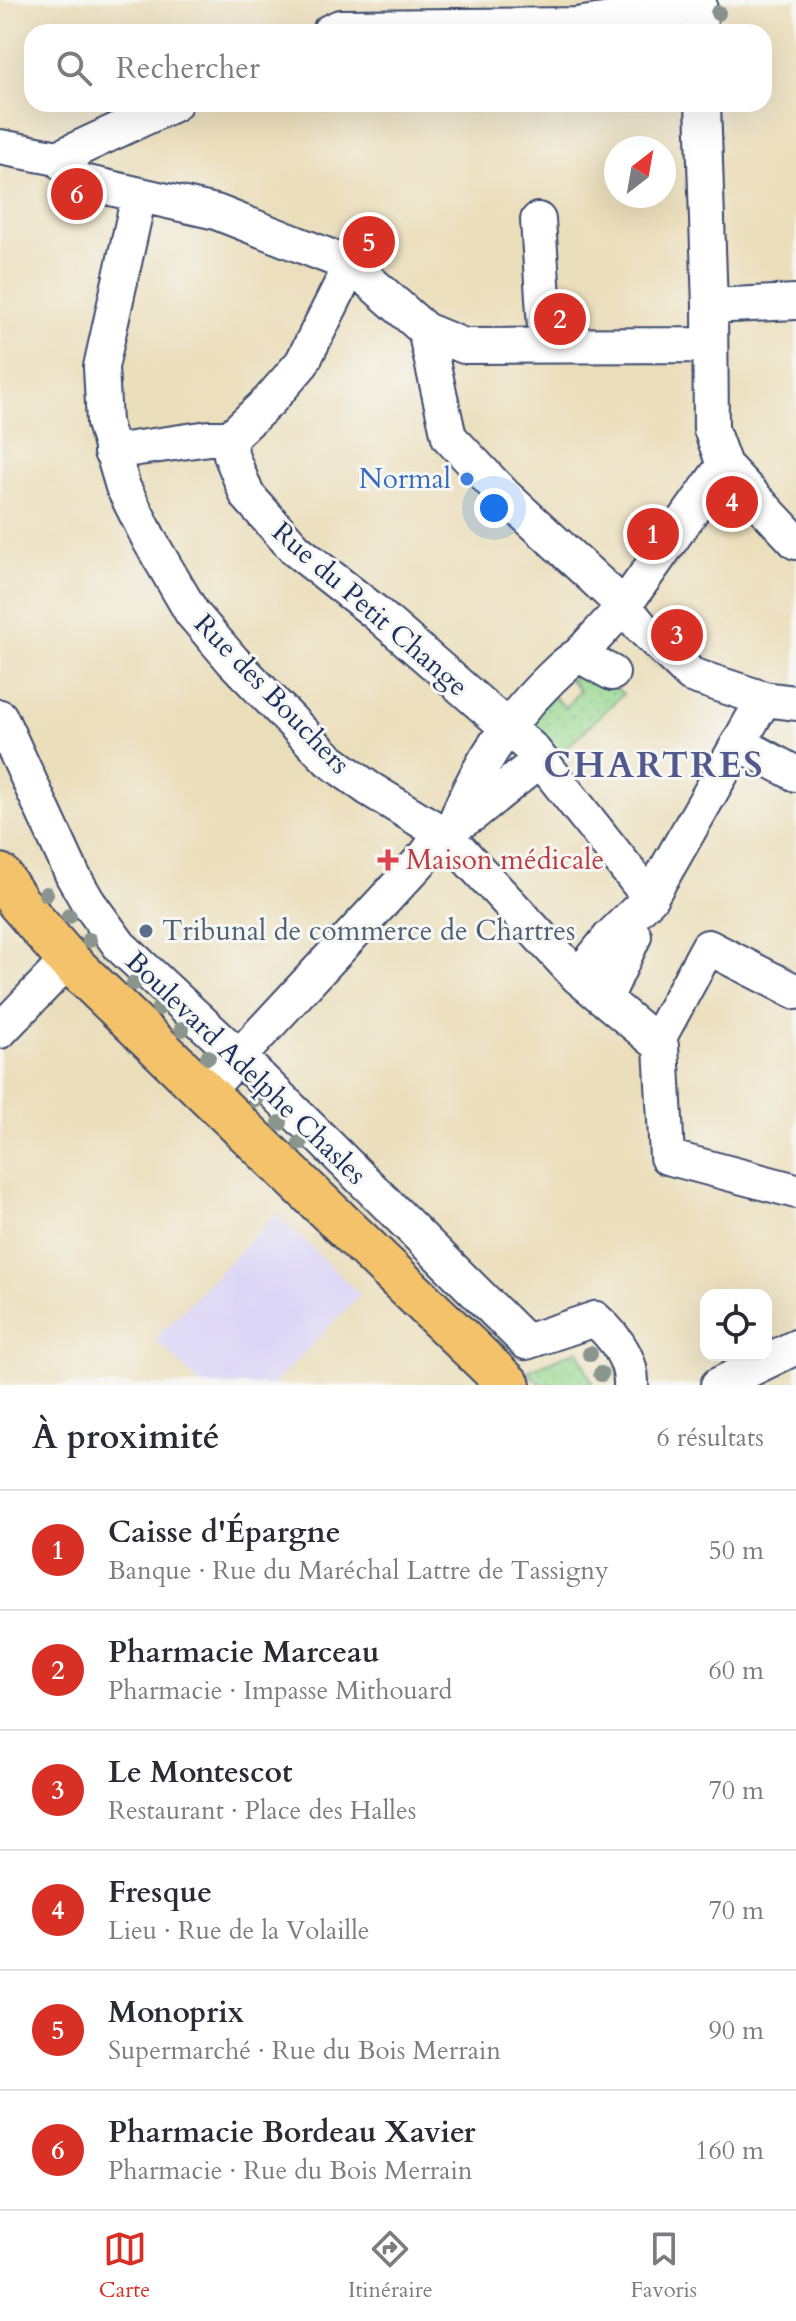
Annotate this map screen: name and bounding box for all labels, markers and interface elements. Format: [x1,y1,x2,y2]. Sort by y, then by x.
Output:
search box [24,24,772,112]
icon: search [52,46,96,90]
text: Rechercher [116,48,260,89]
north arrow [604,136,676,208]
pin: 6 [51,164,103,224]
pin: 5 [343,212,395,272]
pin: 2 [534,289,586,349]
place label: Normal [359,460,451,498]
marker: Normal [458,470,476,488]
pin: 4 [706,472,758,532]
your location [474,488,514,528]
pin: 1 [627,504,679,564]
street label: Rue du Petit Change [264,513,476,705]
street label: Rue des Bouchers [186,605,358,783]
pin: 3 [651,605,703,665]
district label: CHARTRES [543,741,765,790]
place label: Maison médicale [406,841,604,879]
marker: Maison médicale [377,849,399,871]
place label: Tribunal de commerce de Chartres [162,912,575,950]
marker: Tribunal de commerce de Chartres [137,922,155,940]
street label: Boulevard Adelphe Chasles [117,943,375,1193]
map controls [700,1289,772,1361]
button: locate [700,1289,772,1361]
text: À proximité [32,1414,219,1460]
text: 6 résultats [656,1420,764,1455]
text: Caisse d'Épargne [108,1512,341,1553]
text: 1 [51,1533,65,1568]
text: 50 m [708,1533,764,1568]
text: Banque · Rue du Maréchal Lattre de Tassigny [108,1553,609,1588]
text: Pharmacie Marceau [108,1632,380,1673]
text: 2 [51,1653,65,1688]
text: 60 m [708,1653,764,1688]
text: Pharmacie · Impasse Mithouard [108,1673,452,1708]
text: Le Montescot [108,1752,293,1793]
text: 3 [51,1773,65,1808]
text: 70 m [708,1773,764,1808]
text: Restaurant · Place des Halles [108,1793,416,1828]
text: Fresque [108,1872,212,1913]
text: 4 [51,1893,65,1928]
text: 70 m [708,1893,764,1928]
text: Lieu · Rue de la Volaille [108,1913,370,1948]
text: Monoprix [108,1992,244,2033]
text: 5 [51,2013,65,2048]
text: 90 m [708,2013,764,2048]
text: Supermarché · Rue du Bois Merrain [108,2033,501,2068]
text: Pharmacie Bordeau Xavier [108,2112,476,2153]
text: 6 [51,2133,65,2168]
text: 160 m [695,2133,764,2168]
text: Pharmacie · Rue du Bois Merrain [108,2153,473,2188]
tab: Carte [99,2227,150,2305]
tab: Itinéraire [348,2227,433,2305]
tab: Favoris [630,2227,697,2305]

